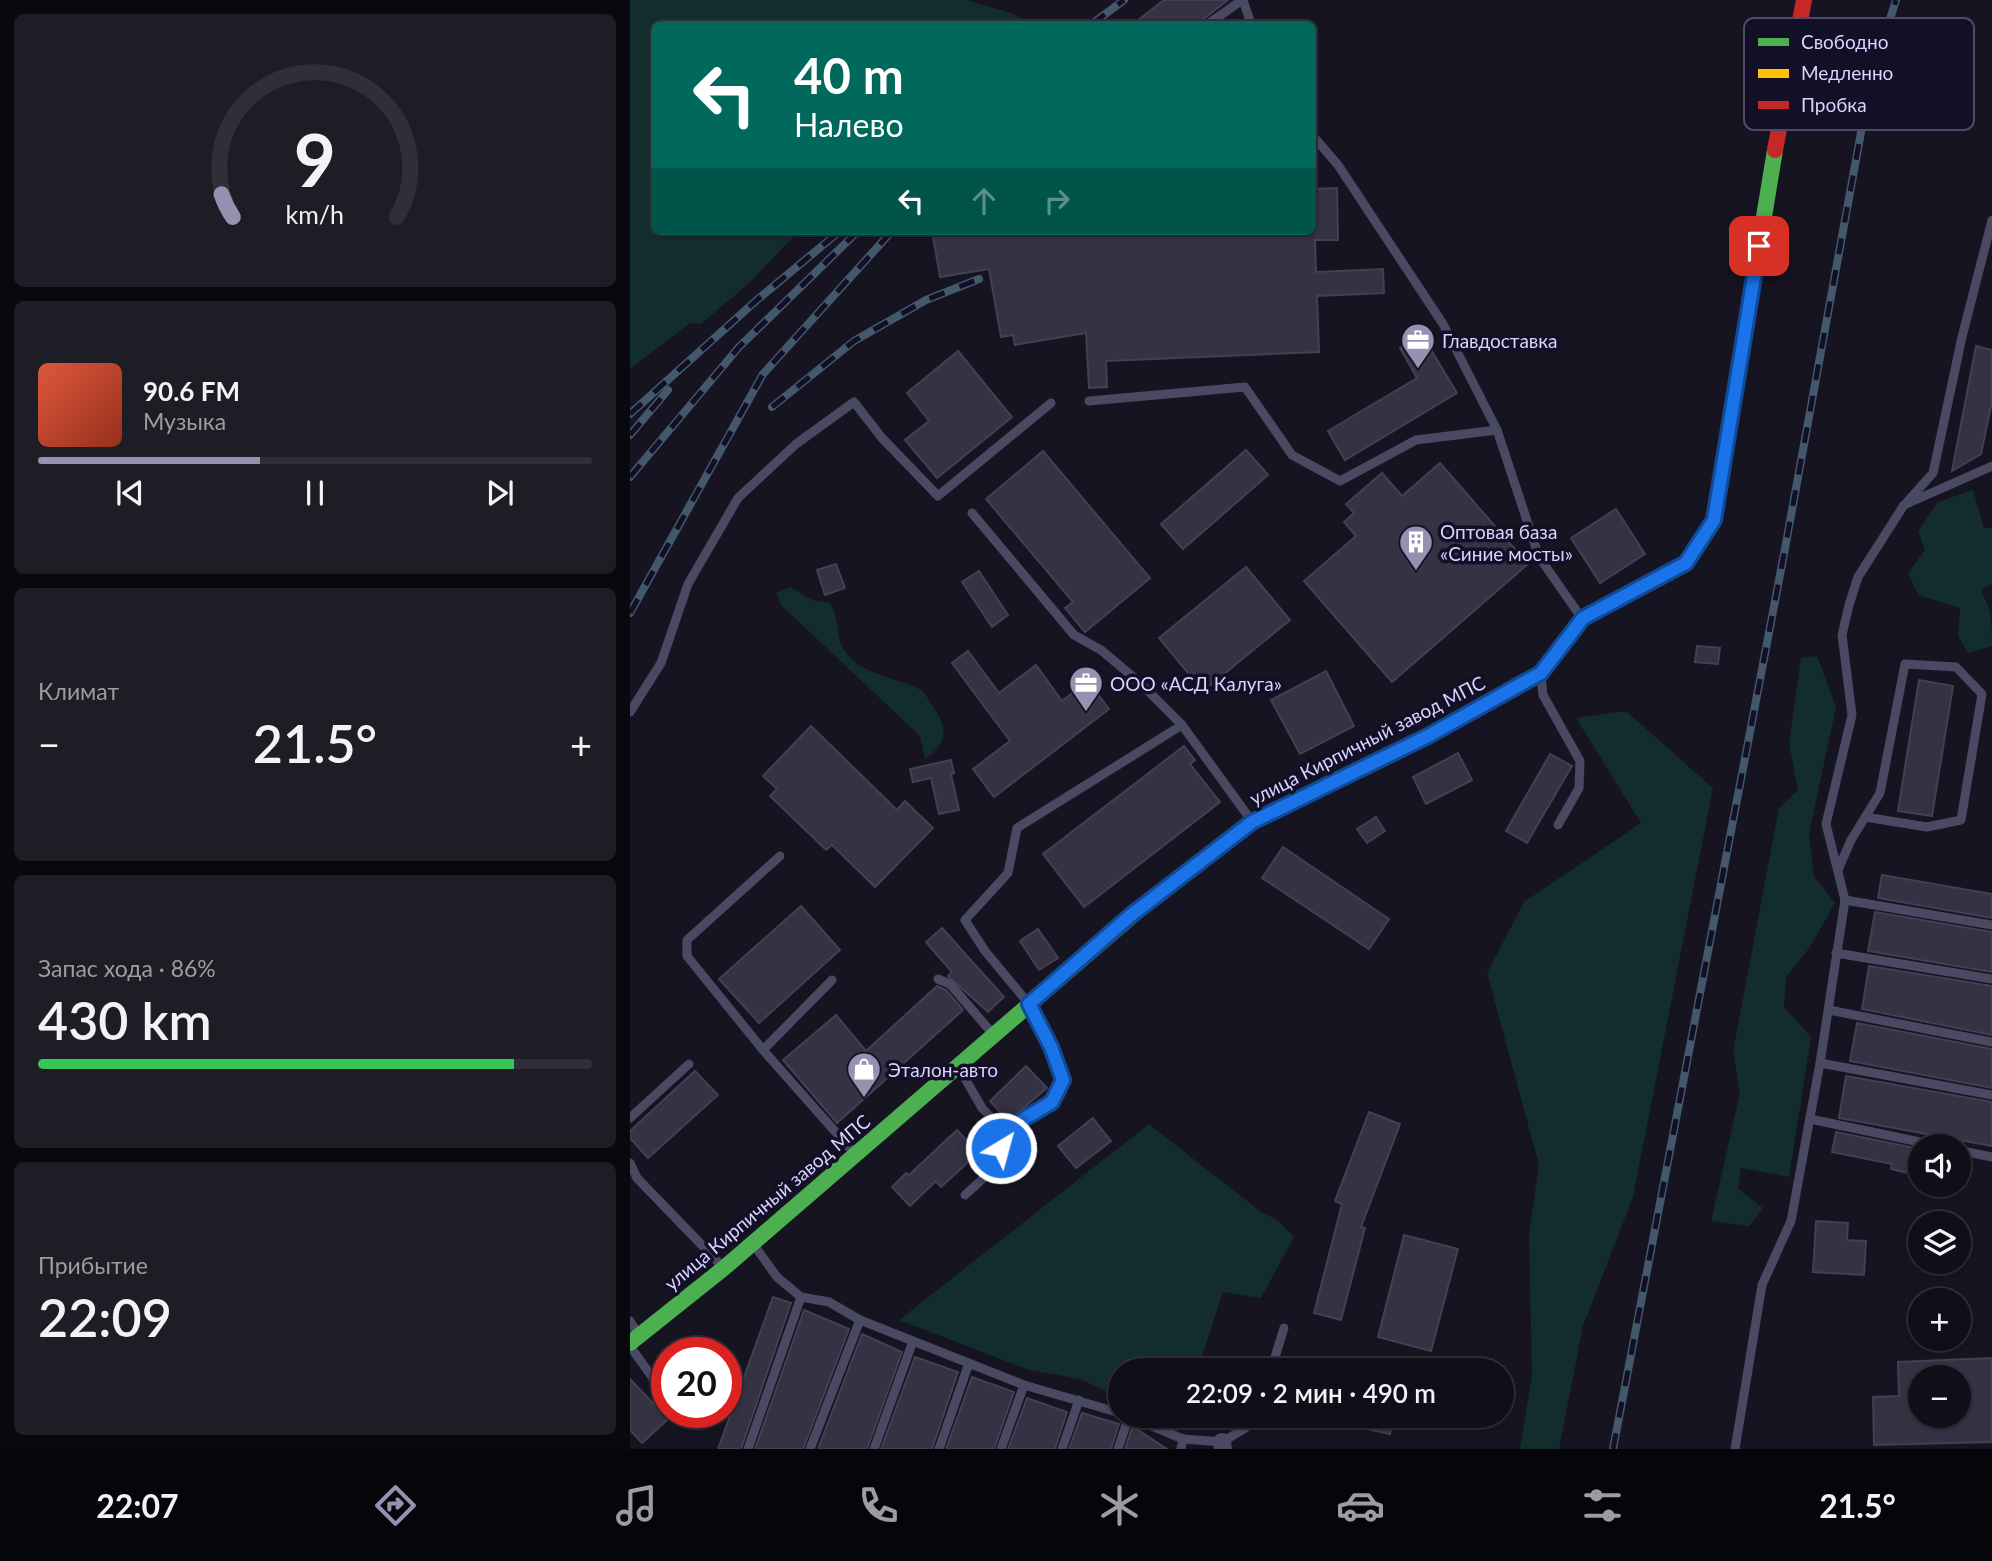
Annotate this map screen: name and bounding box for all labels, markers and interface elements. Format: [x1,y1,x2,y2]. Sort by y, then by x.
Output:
legend [1744,18,1974,130]
text: Свободно [1801,30,1889,53]
text: 40 m [794,46,904,104]
icon: left [679,49,770,140]
text: Медленно [1801,61,1893,84]
text: Пробка [1801,93,1867,116]
text: Налево [794,105,904,144]
text: 9 [294,115,336,203]
icon: left [892,182,930,220]
icon: ahead [965,182,1003,220]
icon: right [1038,182,1076,220]
text: km/h [286,198,344,228]
pin [1729,216,1789,276]
icon: arrive [1740,227,1778,265]
office icon: Главдоставка [1399,321,1437,370]
place label: Главдоставка [1442,329,1558,352]
text: 90.6 FM [143,375,240,407]
text: Музыка [143,407,226,435]
icon: previous [111,474,149,512]
icon: pause [296,474,334,512]
icon: next [481,474,519,512]
place label: Оптовая база «Синие мосты» [1440,520,1573,565]
building icon: Оптовая база «Синие мосты» [1397,523,1435,572]
office icon: ООО «АСД Калуга» [1067,664,1105,713]
street label: улица Кирпичный завод МПС [1245,670,1489,810]
place label: ООО «АСД Калуга» [1110,672,1282,695]
text: Климат [38,677,119,705]
text: 21.5° [253,712,377,774]
text: − [38,721,60,767]
text: + [570,721,592,767]
text: Запас хода · 86% [38,954,216,982]
text: 430 km [38,989,212,1051]
shop icon: Эталон-авто [845,1050,883,1099]
place label: Эталон-авто [888,1058,998,1081]
street label: улица Кирпичный завод МПС [660,1109,875,1295]
position arrow [964,1111,1038,1185]
map controls [1908,1134,1971,1428]
button: sound [1908,1134,1971,1197]
button: layers [1908,1211,1971,1274]
text: Прибытие [38,1251,148,1279]
text: 22:09 [38,1286,172,1348]
button: + [1908,1288,1971,1351]
speed limit sign: 20 [651,1337,742,1428]
button: − [1908,1365,1971,1428]
text: 22:09 · 2 мин · 490 m [1186,1377,1436,1409]
icon: directions [371,1481,420,1530]
icon: music [612,1481,661,1530]
icon: phone [854,1481,903,1530]
icon: climate [1095,1481,1144,1530]
icon: car [1336,1481,1385,1530]
icon: filters [1578,1481,1627,1530]
text: 22:07 [96,1486,179,1525]
text: 21.5° [1819,1486,1896,1525]

